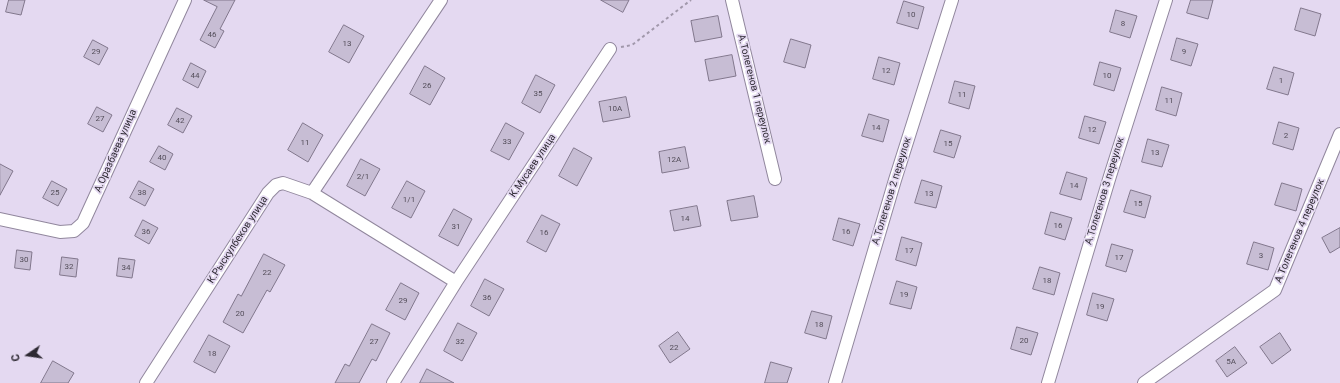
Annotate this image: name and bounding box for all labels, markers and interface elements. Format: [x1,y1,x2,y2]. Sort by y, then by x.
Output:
house number: 10 [907,10,915,20]
house number: 8 [1121,19,1125,29]
house number: 46 [208,30,216,40]
street label: А.Толегенов 1 переулок [735,33,773,145]
house number: 13 [343,39,351,49]
house number: 29 [92,47,100,57]
house number: 9 [1182,47,1186,57]
house number: 12 [882,66,890,76]
house number: 44 [191,71,199,81]
house number: 10 [1103,71,1111,81]
house number: 1 [1279,76,1283,86]
house number: 26 [423,81,431,91]
house number: 35 [534,89,542,99]
house number: 11 [958,90,966,100]
house number: 11 [1165,96,1173,106]
house number: 10А [608,104,622,114]
street label: А.Оразбаева улица [92,108,140,194]
house number: 27 [96,114,104,124]
house number: 42 [176,116,184,126]
house number: 14 [872,123,880,133]
house number: 12 [1088,125,1096,135]
house number: 2 [1284,131,1288,141]
street label: К.Мусаев улица [507,132,559,200]
street label: А.Толегенов 2 переулок [870,136,914,246]
street label: А.Толегенов 3 переулок [1083,136,1127,246]
house number: 33 [503,137,511,147]
house number: 11 [301,138,309,148]
house number: 15 [944,139,952,149]
house number: 13 [1151,148,1159,158]
house number: 40 [158,153,166,163]
house number: 12А [667,155,681,165]
house number: 2/1 [357,172,369,182]
street label: А.Толегенов 4 переулок [1273,177,1327,285]
house number: 14 [1070,181,1078,191]
house number: 25 [51,188,59,198]
house number: 38 [138,188,146,198]
house number: 13 [925,189,933,199]
street label: К.Рыскулбеков улица [205,194,271,286]
house number: 1/1 [403,195,415,205]
house number: 15 [1134,199,1142,209]
house number: 14 [681,214,689,224]
house number: 16 [1054,221,1062,231]
house number: 31 [452,222,460,232]
house number: 36 [142,227,150,237]
house number: 16 [842,227,850,237]
house number: 16 [540,228,548,238]
house number: 17 [905,246,913,256]
house number: 3 [1259,251,1263,261]
house number: 17 [1115,253,1123,263]
house number: 30 [20,255,28,265]
house number: 32 [65,262,73,272]
house number: 34 [122,263,130,273]
house number: 22 [263,268,271,278]
house number: 18 [1043,276,1051,286]
house number: 19 [900,290,908,300]
house number: 36 [483,293,491,303]
house number: 29 [399,296,407,306]
house number: 19 [1096,302,1104,312]
house number: 20 [236,309,244,319]
house number: 18 [815,320,823,330]
north arrow [8,335,48,375]
house number: 20 [1020,336,1028,346]
house number: 27 [370,337,378,347]
house number: 32 [456,337,464,347]
house number: 22 [670,343,678,353]
house number: 18 [208,349,216,359]
text: С [9,353,23,363]
house number: 5А [1226,357,1236,367]

